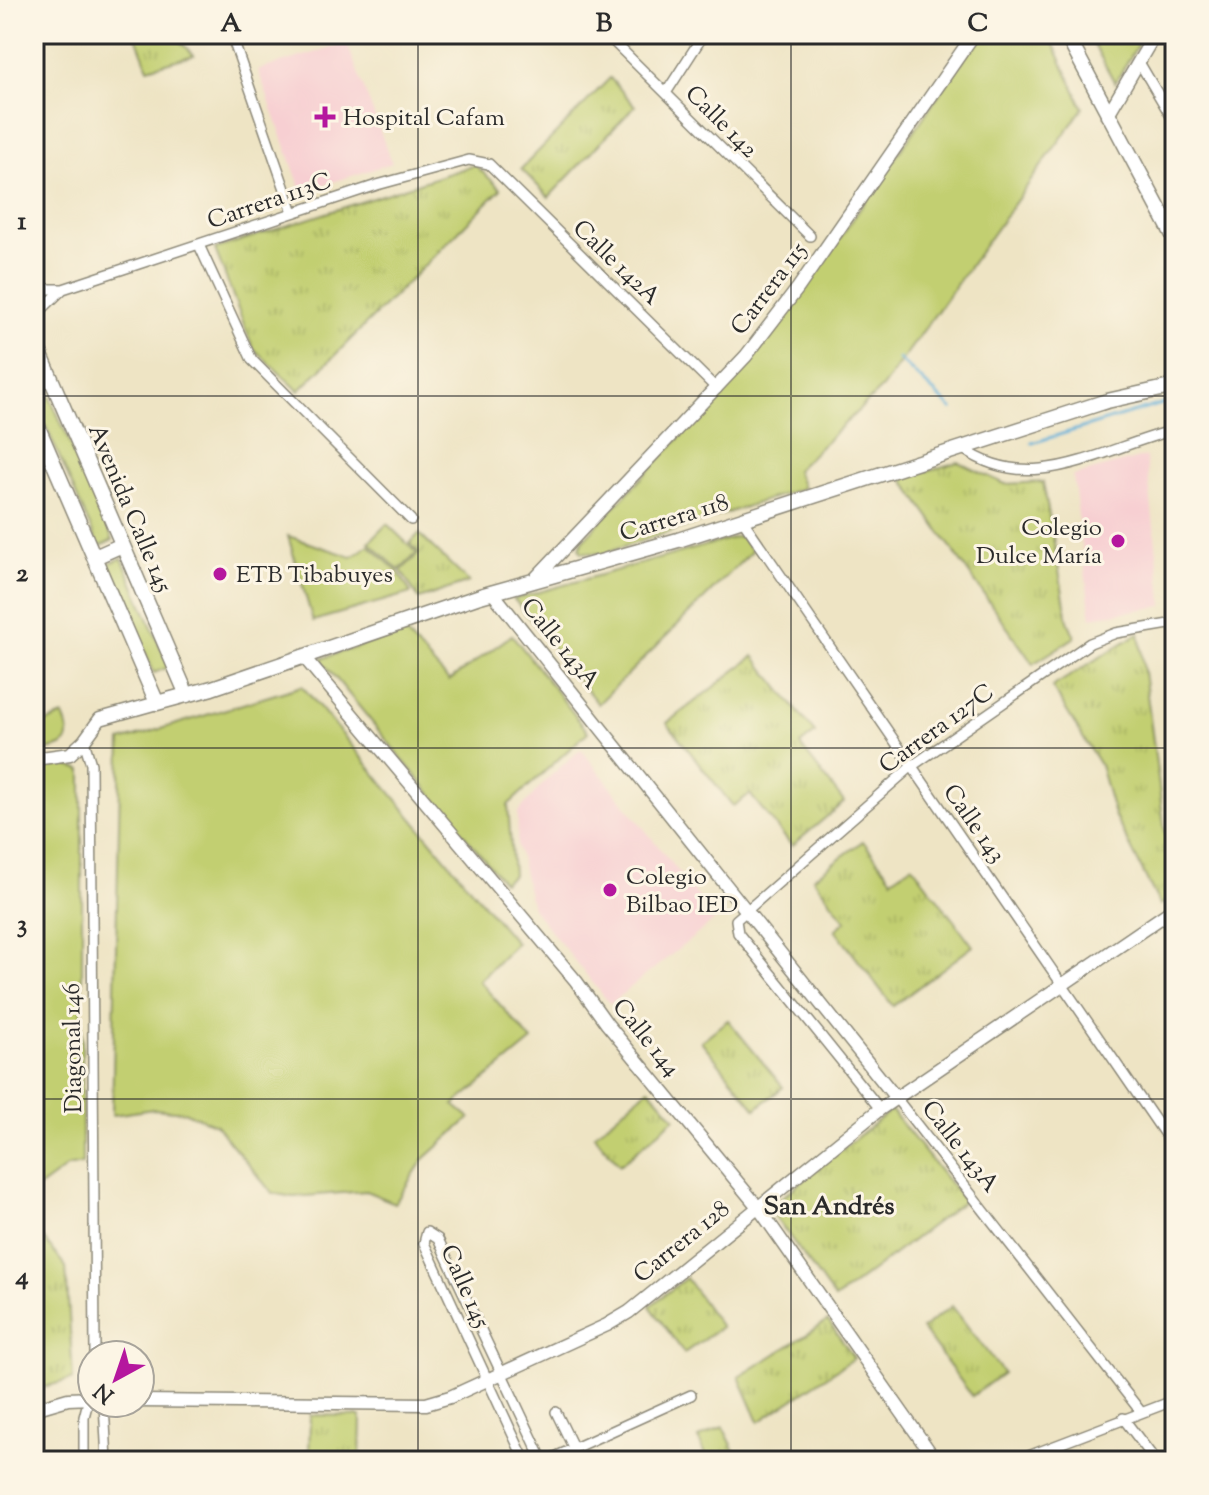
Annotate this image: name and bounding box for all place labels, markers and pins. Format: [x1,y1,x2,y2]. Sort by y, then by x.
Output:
place label: Hospital Cafam [343,102,505,136]
marker: Hospital Cafam [314,106,336,128]
place label: Colegio Dulce María [976,512,1102,574]
marker: Colegio Dulce María [1109,532,1127,550]
place label: ETB Tibabuyes [236,559,393,593]
marker: ETB Tibabuyes [211,565,229,583]
place label: Colegio Bilbao IED [626,861,738,923]
marker: Colegio Bilbao IED [601,881,619,899]

